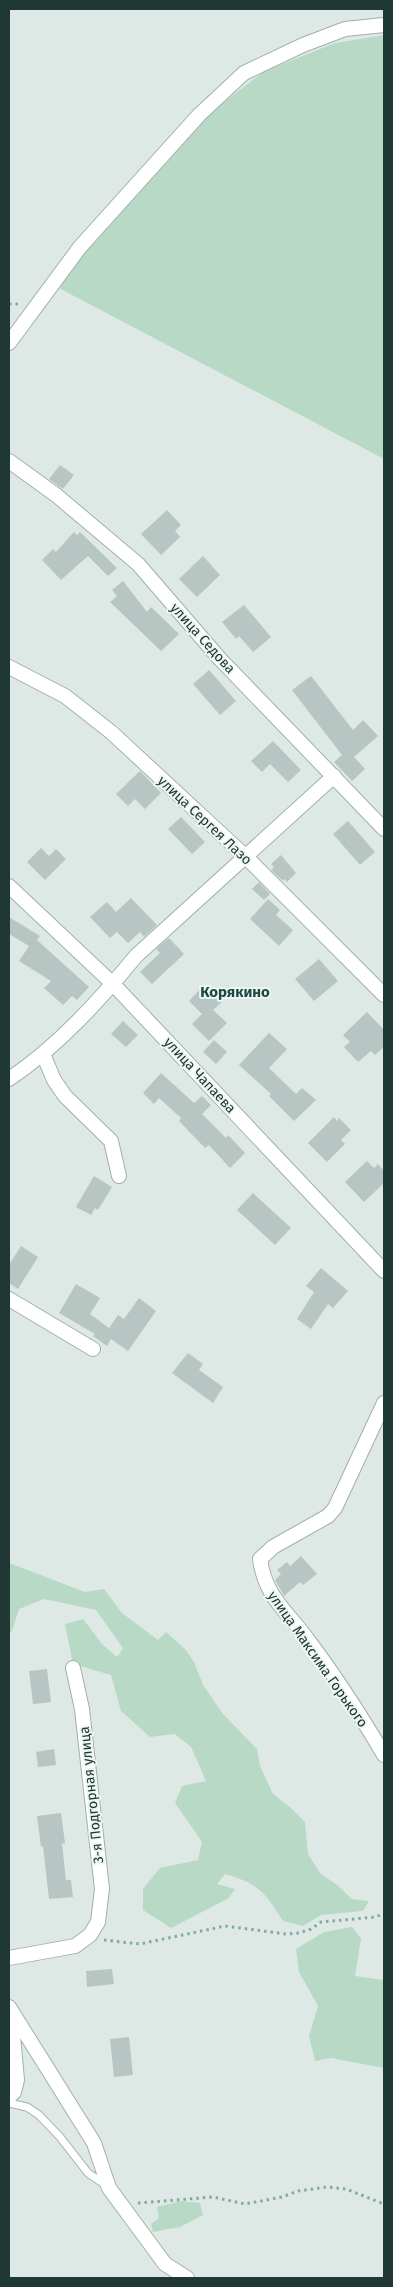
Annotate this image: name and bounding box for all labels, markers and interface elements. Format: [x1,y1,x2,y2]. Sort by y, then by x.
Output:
street label: улица Седова [166,600,239,677]
street label: улица Сергея Лазо [154,772,255,868]
district label: Корякино [200,983,270,1001]
street label: улица Чапаева [160,1034,239,1117]
street label: улица Максима Горького [264,1588,371,1731]
street label: 3-я Подгорная улица [76,1726,107,1864]

